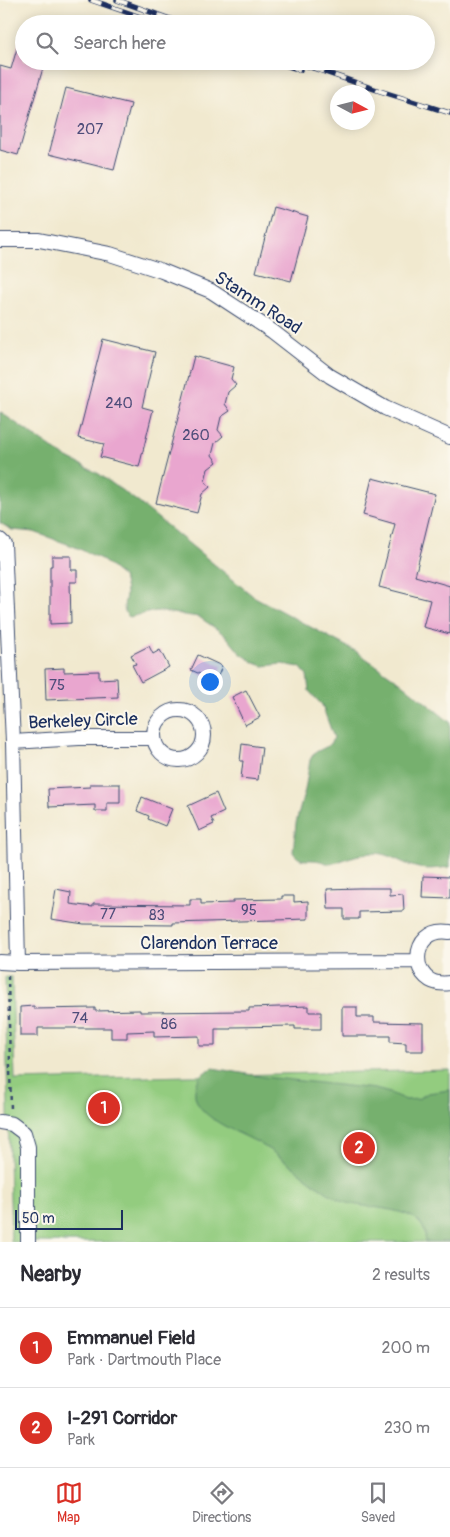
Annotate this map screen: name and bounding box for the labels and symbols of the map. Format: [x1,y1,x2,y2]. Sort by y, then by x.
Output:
north arrow [330,85,375,130]
house number: 207 [77,120,103,139]
street label: Stamm Road [210,266,306,340]
house number: 240 [105,394,133,413]
house number: 260 [182,426,210,445]
your location [197,669,223,695]
house number: 75 [49,676,65,695]
street label: Berkeley Circle [28,708,138,734]
house number: 95 [241,901,257,920]
house number: 77 [100,905,116,924]
house number: 83 [149,906,165,925]
street label: Clarendon Terrace [140,932,278,955]
house number: 74 [72,1009,89,1028]
house number: 86 [161,1015,177,1034]
pin: 1 [88,1089,120,1127]
pin: 2 [343,1129,375,1167]
scale bar [15,1207,122,1230]

